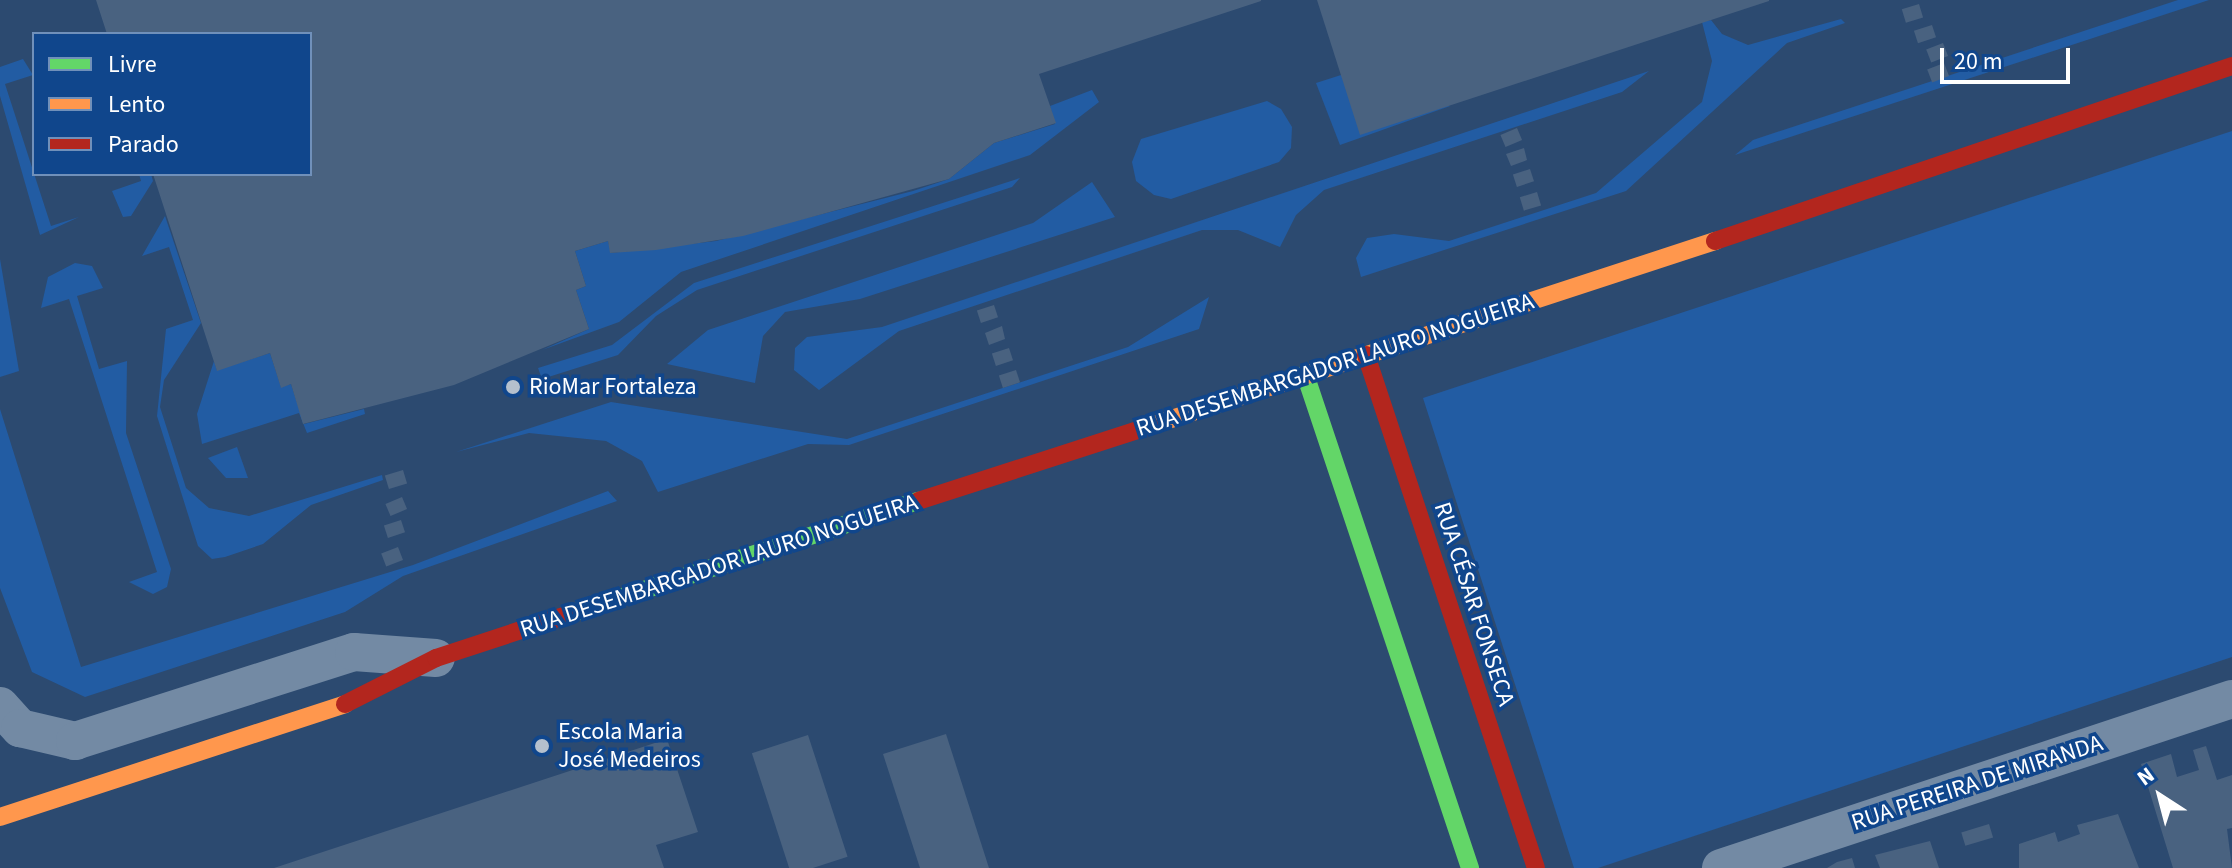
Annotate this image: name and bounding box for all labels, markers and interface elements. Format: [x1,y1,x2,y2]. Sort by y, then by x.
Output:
legend [32,32,312,176]
scale bar [1944,32,2074,82]
text: 20 m [1954,44,2003,79]
text: Livre [108,47,157,82]
text: Lento [108,87,165,122]
text: Parado [108,127,179,162]
street label: RUA DESEMBARGADOR LAURO NOGUEIRA [1133,287,1537,443]
place label: RioMar Fortaleza [529,373,697,401]
marker: RioMar Fortaleza [504,378,522,396]
street label: RUA DESEMBARGADOR LAURO NOGUEIRA [517,488,921,644]
street label: RUA CÉSAR FONSECA [1427,498,1521,710]
place label: Escola Maria José Medeiros [558,718,701,774]
street label: RUA PEREIRA DE MIRANDA [1848,729,2106,837]
marker: Escola Maria José Medeiros [533,737,551,755]
north arrow [2120,756,2200,836]
text: N [2131,759,2161,794]

